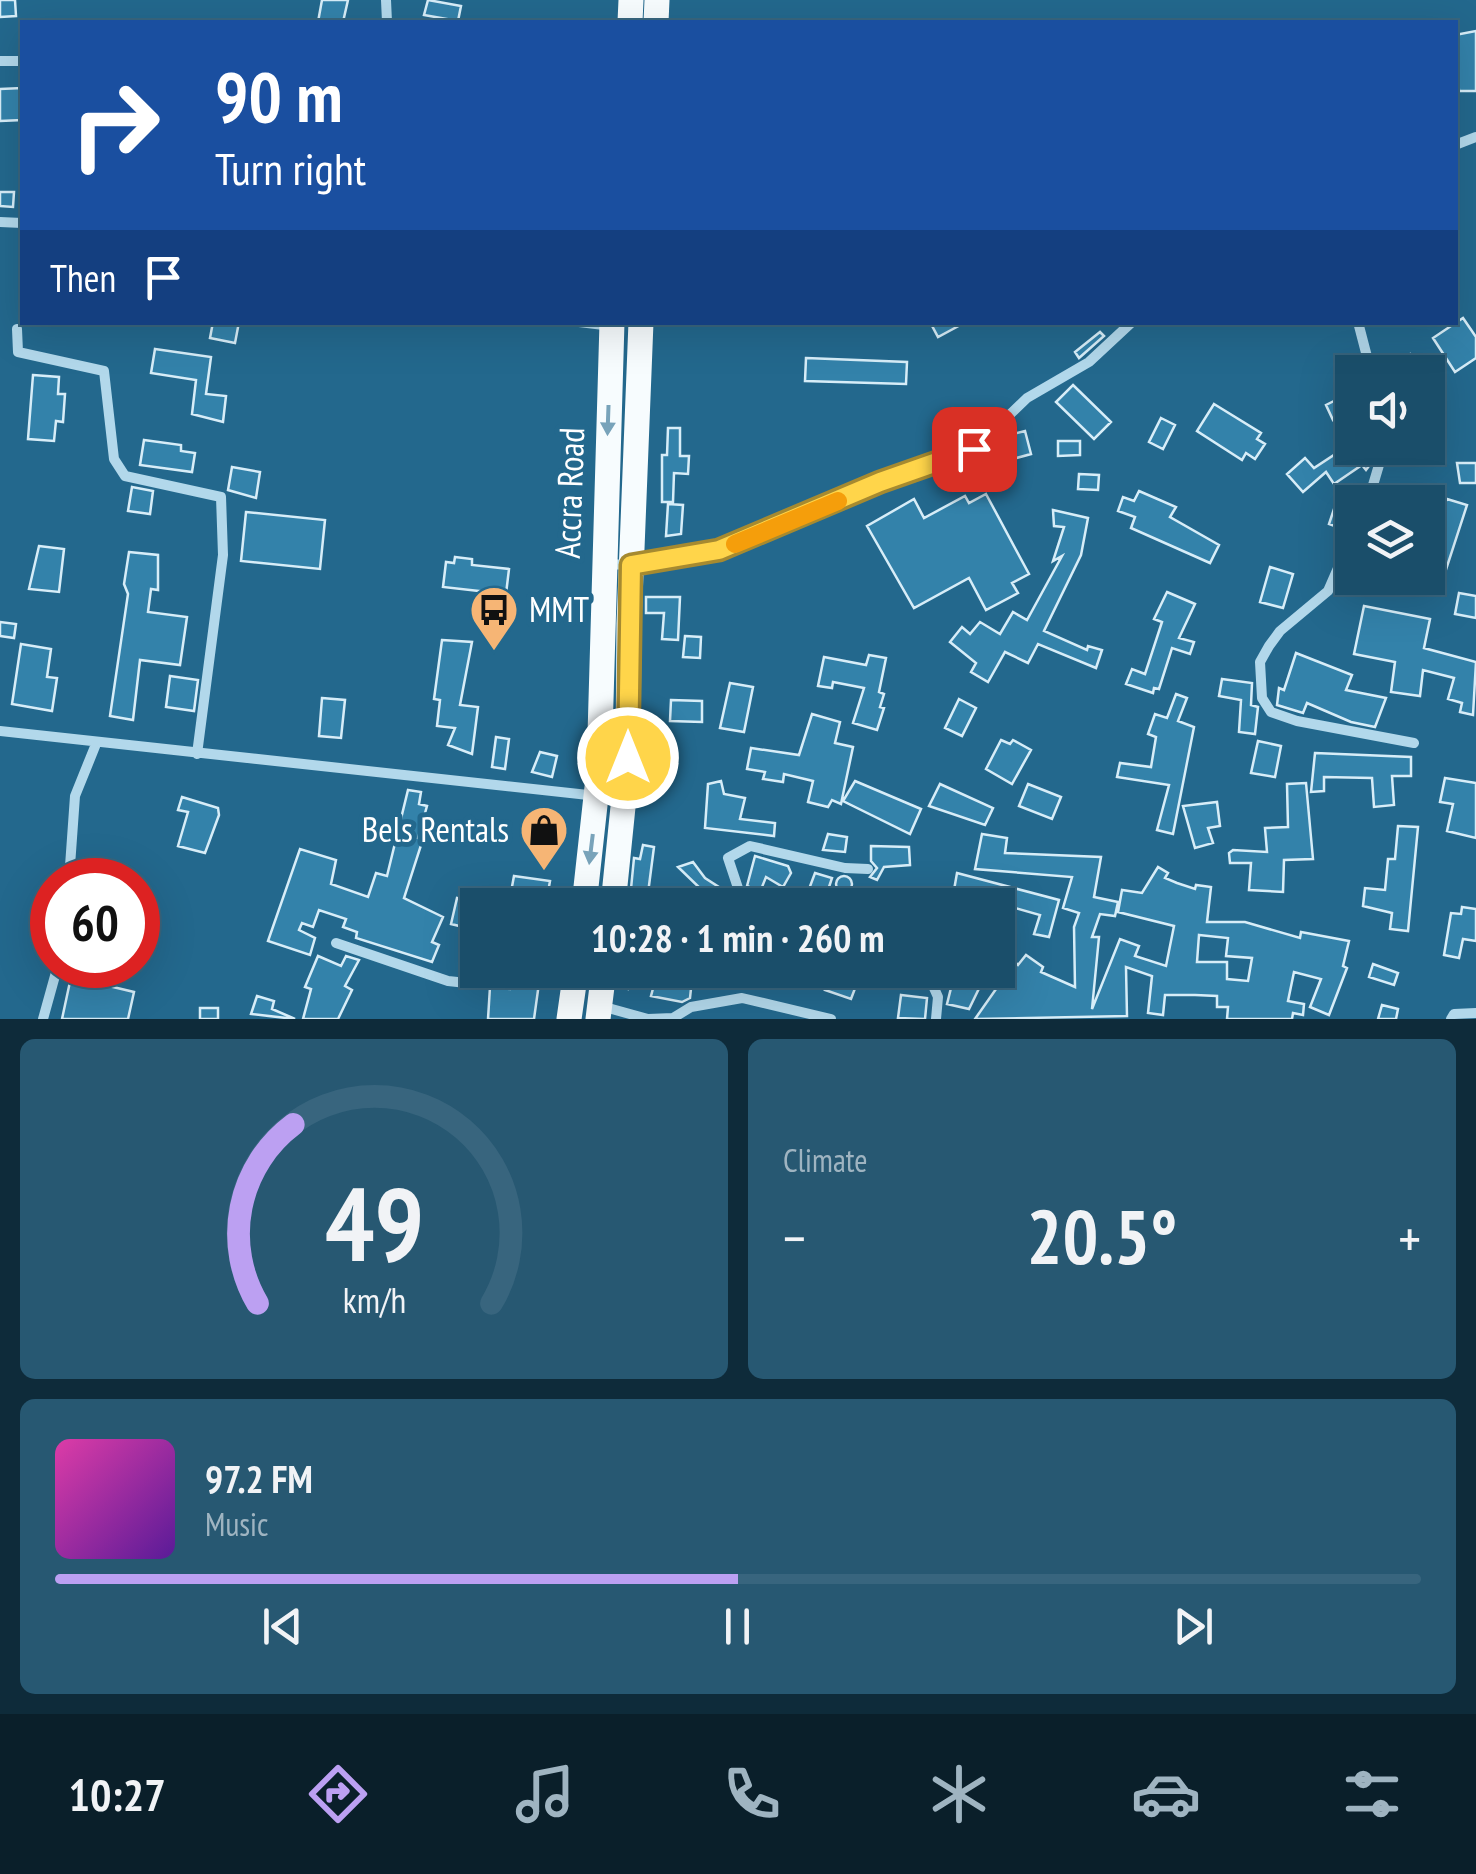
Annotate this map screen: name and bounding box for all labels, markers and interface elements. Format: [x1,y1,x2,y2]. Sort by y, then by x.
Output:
text: 90 m [215,51,343,141]
icon: right [50,60,180,190]
text: Turn right [215,139,366,197]
icon: arrive [136,250,191,305]
text: Then [50,253,116,302]
map controls [1335,355,1445,595]
button: sound [1335,355,1445,465]
one-way arrow [600,404,616,436]
pin [932,407,1017,492]
icon: arrive [947,422,1002,477]
street label: Accra Road [544,427,594,559]
button: layers [1335,485,1445,595]
bus stop icon: MMT [468,584,520,652]
place label: MMT [529,586,590,632]
position arrow [576,706,680,810]
shop icon: Bels Rentals [518,804,570,872]
place label: Bels Rentals [362,806,509,852]
one-way arrow [583,834,599,866]
speed limit sign: 60 [30,858,160,988]
text: 10:28 · 1 min · 260 m [591,913,884,962]
text: Climate [783,1139,867,1181]
text: 49 [324,1155,424,1290]
text: 20.5° [1027,1188,1177,1285]
text: − [783,1202,806,1273]
text: + [1398,1202,1421,1273]
text: km/h [342,1277,406,1323]
text: 97.2 FM [205,1454,313,1503]
text: Music [205,1503,268,1545]
icon: previous [255,1599,310,1654]
icon: pause [710,1599,765,1654]
icon: next [1166,1599,1221,1654]
icon: directions [303,1759,373,1829]
icon: music [510,1759,580,1829]
icon: phone [717,1759,787,1829]
icon: climate [924,1759,994,1829]
icon: car [1131,1759,1201,1829]
icon: filters [1337,1759,1407,1829]
text: 10:27 [68,1765,166,1823]

